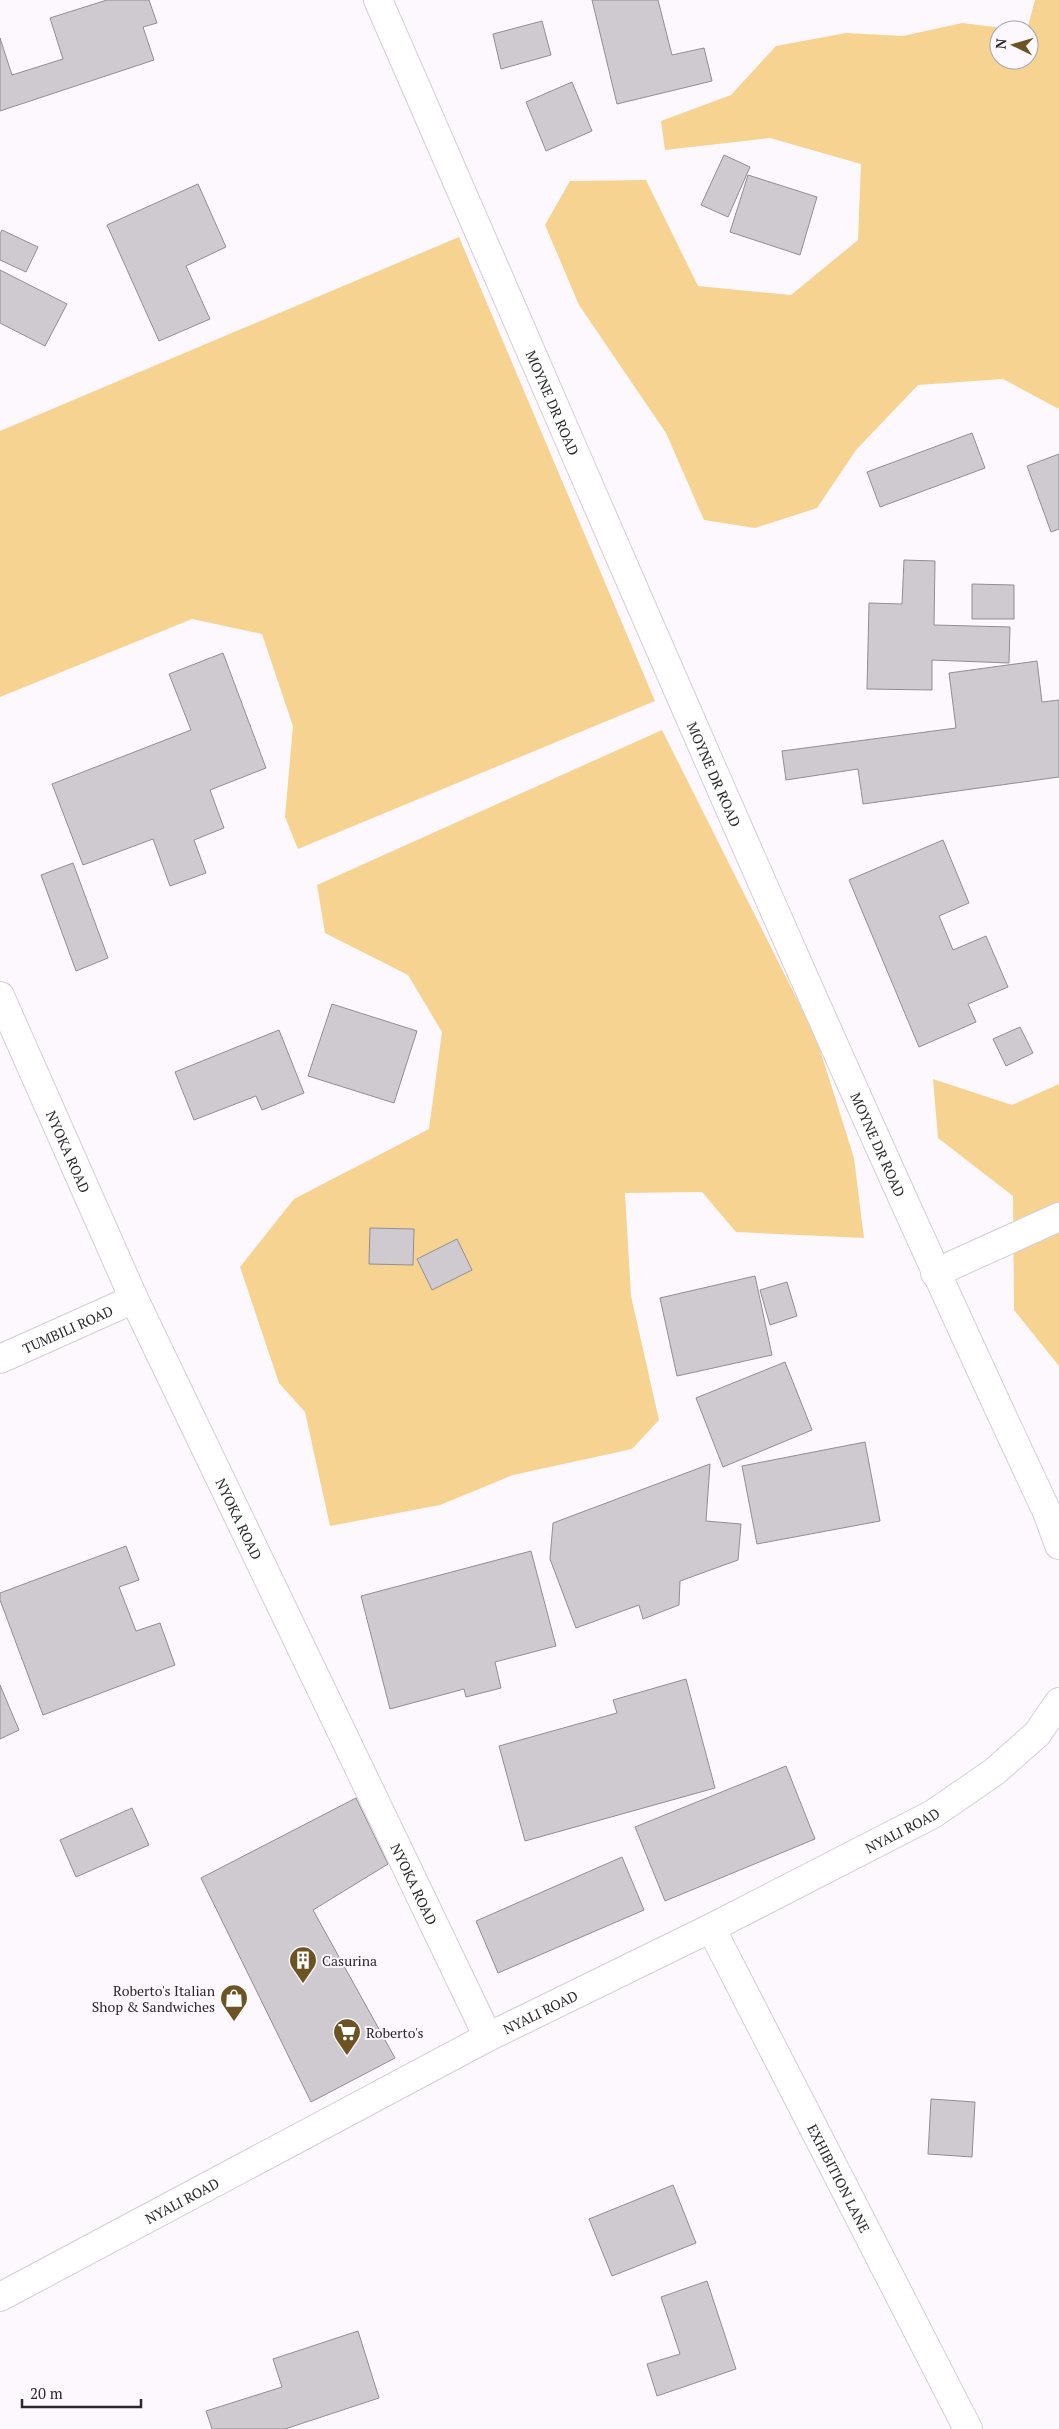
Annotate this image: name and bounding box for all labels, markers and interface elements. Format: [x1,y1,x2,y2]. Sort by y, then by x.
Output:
north arrow [989,20,1039,70]
text: N [991,37,1011,50]
street label: MOYNE DR ROAD [522,347,584,458]
street label: MOYNE DR ROAD [683,719,746,829]
street label: MOYNE DR ROAD [847,1089,910,1200]
street label: NYOKA ROAD [42,1107,95,1196]
street label: TUMBILI ROAD [19,1300,116,1357]
street label: NYOKA ROAD [212,1475,267,1563]
street label: NYALI ROAD [862,1803,943,1857]
street label: NYOKA ROAD [387,1840,442,1928]
building icon: Casurina [288,1945,318,1984]
place label: Casurina [322,1951,377,1970]
place label: Roberto's Italian Shop & Sandwiches [92,1981,216,2016]
shop icon: Roberto's Italian Shop & Sandwiches [219,1983,249,2022]
street label: NYALI ROAD [500,1985,581,2038]
supermarket icon: Roberto's [332,2017,362,2056]
place label: Roberto's [366,2023,424,2042]
street label: EXHIBITION LANE [804,2121,875,2236]
street label: NYALI ROAD [142,2173,222,2228]
scale bar [22,2376,141,2408]
text: 20 m [30,2383,63,2403]

